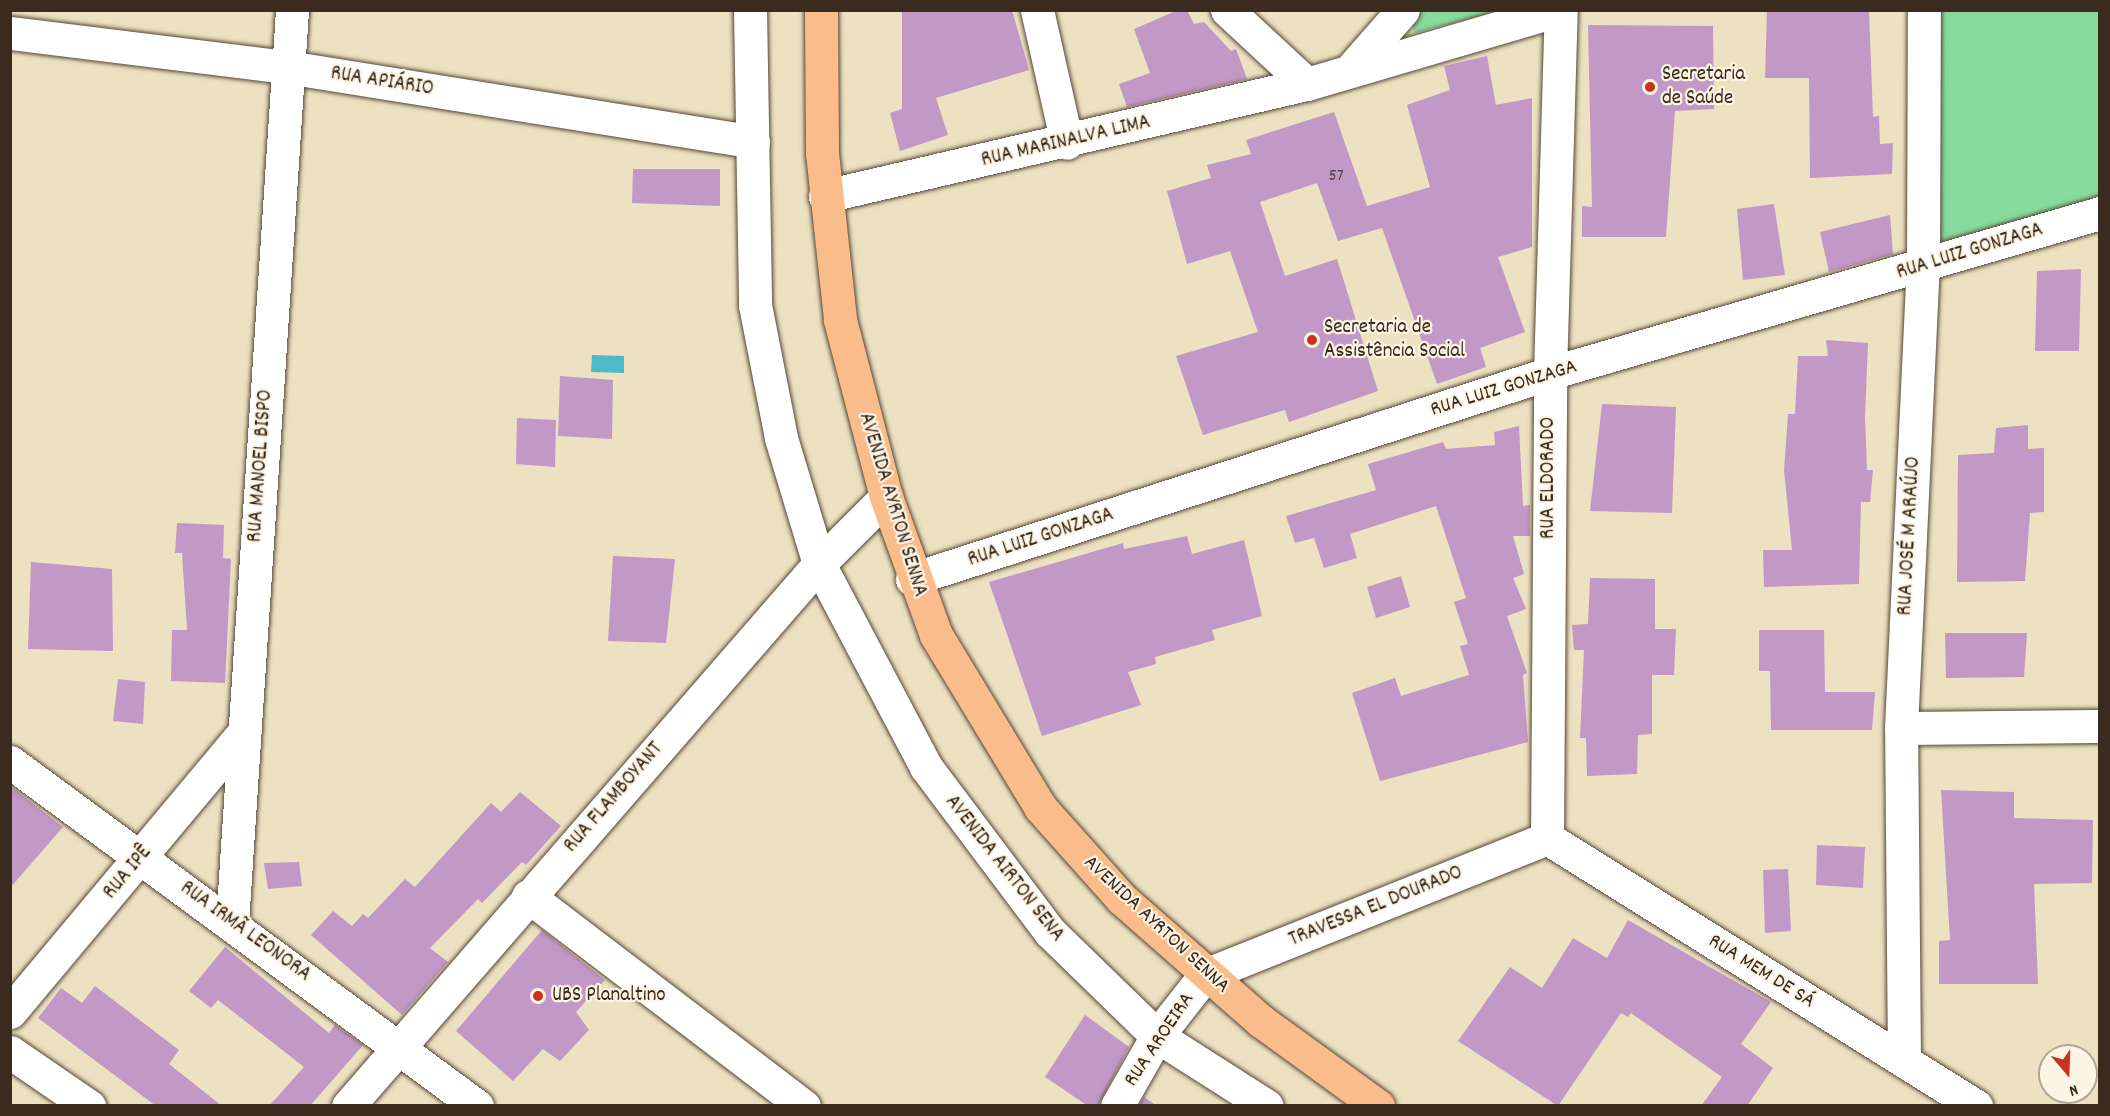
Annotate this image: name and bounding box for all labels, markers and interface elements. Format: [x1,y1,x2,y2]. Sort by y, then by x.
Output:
street label: RUA APIÁRIO [329,61,435,103]
place label: Secretaria de Saúde [1662,62,1745,112]
marker: Secretaria de Saúde [1643,80,1657,94]
street label: RUA MARINALVA LIMA [979,110,1153,174]
house number: 57 [1328,166,1344,188]
street label: RUA LUIZ GONZAGA [1894,218,2046,286]
place label: Secretaria de Assistência Social [1324,315,1465,365]
marker: Secretaria de Assistência Social [1305,333,1319,347]
street label: RUA LUIZ GONZAGA [1428,355,1580,423]
street label: RUA MANOEL BISPO [243,389,279,543]
street label: AVENIDA AYRTON SENNA [852,410,932,600]
street label: RUA ELDORADO [1536,417,1562,539]
street label: RUA JOSÉ M ARAÚJO [1893,456,1927,616]
street label: RUA LUIZ GONZAGA [965,503,1117,573]
street label: RUA FLAMBOYANT [559,738,669,858]
street label: AVENIDA AIRTON SENA [939,790,1069,948]
street label: RUA IPÊ [98,841,158,905]
street label: AVENIDA AYRTON SENNA [1078,851,1234,999]
street label: TRAVESSA EL DOURADO [1285,861,1467,953]
street label: RUA IRMÃ LEONORA [175,876,315,988]
street label: RUA MEM DE SÁ [1703,929,1819,1015]
place label: UBS Planaltino [552,983,666,1009]
marker: UBS Planaltino [529,987,547,1005]
street label: RUA AROEIRA [1119,988,1201,1092]
north arrow [2038,1044,2098,1104]
text: N [2066,1077,2081,1102]

